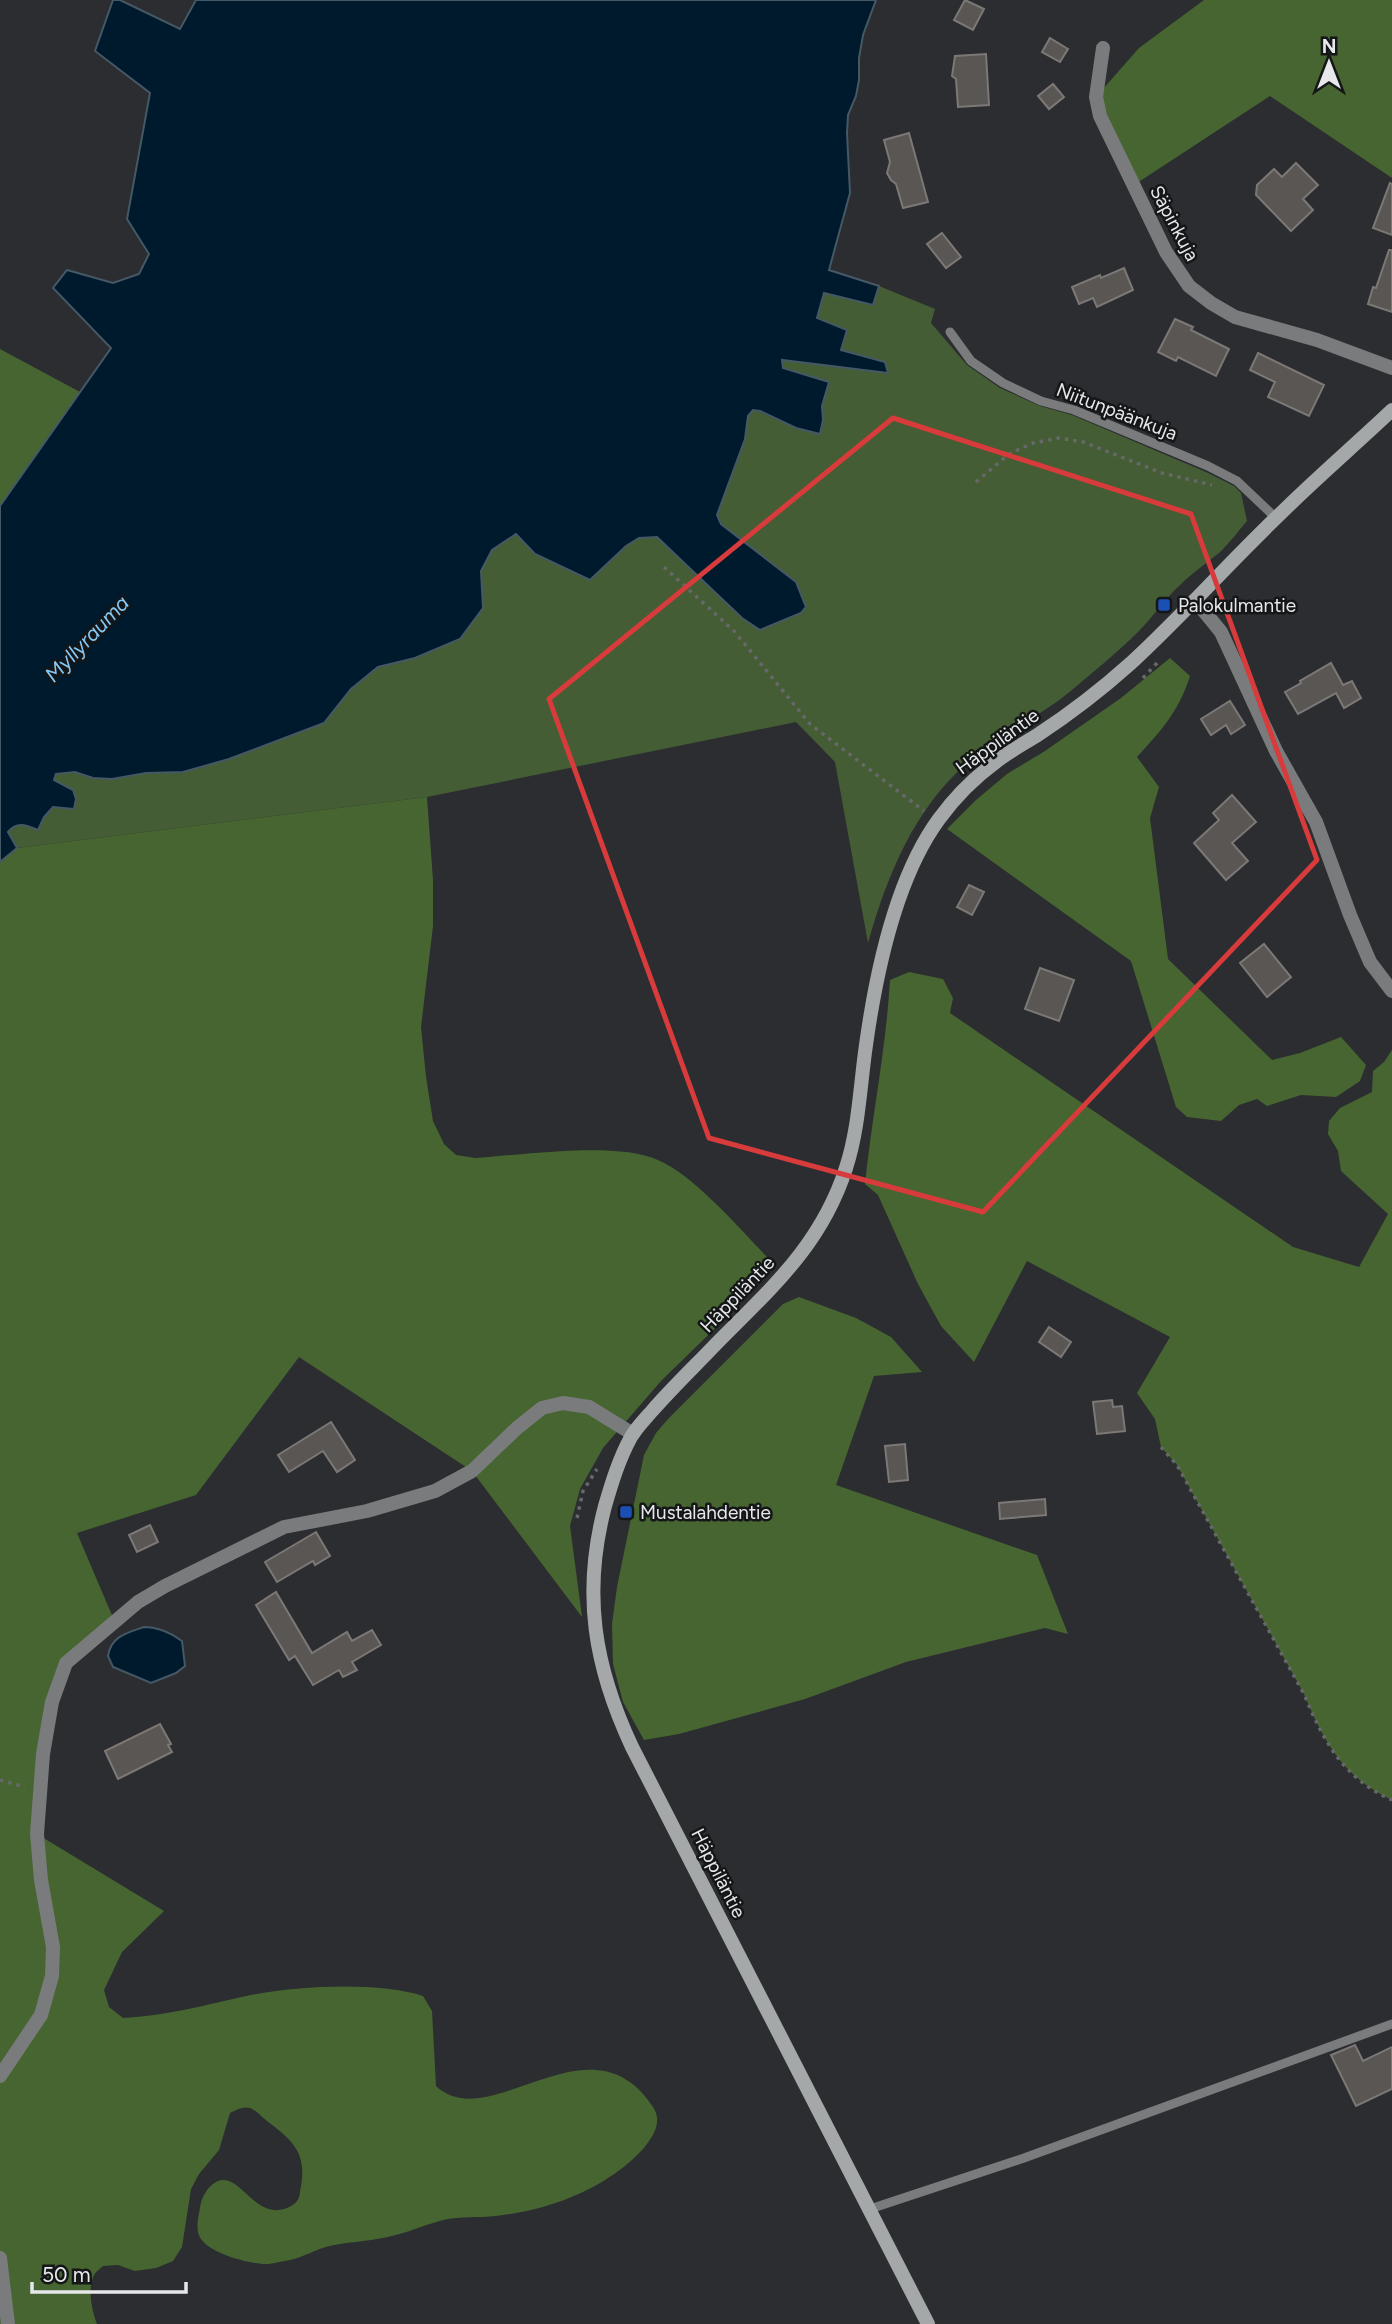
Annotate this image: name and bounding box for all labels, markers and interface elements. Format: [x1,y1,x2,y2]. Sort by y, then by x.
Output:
north arrow [1294,28,1364,98]
text: N [1322,35,1336,58]
street label: Säpinkuja [1145,182,1204,265]
street label: Niitunpäänkuja [1053,378,1181,445]
water label: Myllyrauma [39,590,134,687]
place label: Palokulmantie [1178,594,1296,617]
marker: Palokulmantie [1156,597,1172,613]
street label: Häppiläntie [951,704,1043,779]
street label: Häppiläntie [695,1251,779,1337]
place label: Mustalahdentie [640,1501,771,1524]
marker: Mustalahdentie [618,1504,634,1520]
street label: Häppiläntie [686,1825,751,1922]
scale bar [32,2250,186,2294]
text: 50 m [42,2262,91,2287]

